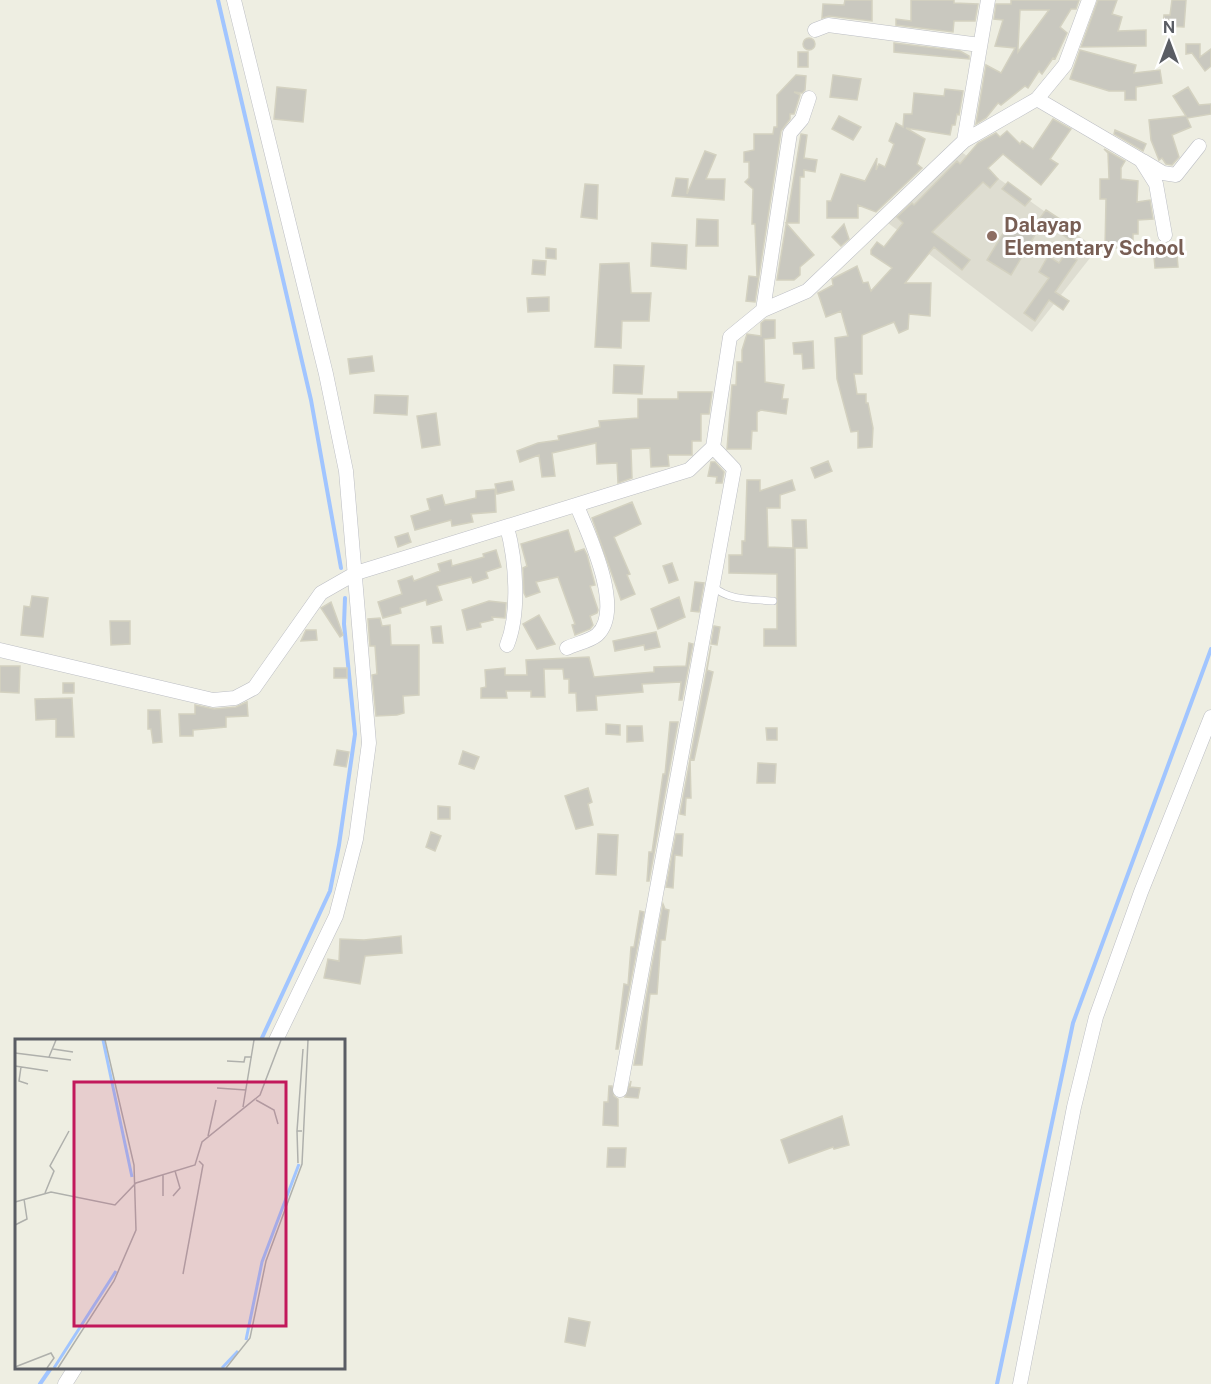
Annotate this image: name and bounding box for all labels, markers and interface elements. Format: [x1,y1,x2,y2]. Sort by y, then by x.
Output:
north arrow [1139,12,1199,72]
text: N [1163,18,1175,37]
place label: Dalayap Elementary School [1004,213,1185,260]
marker: Dalayap Elementary School [985,229,999,243]
inset map [15,1039,345,1369]

